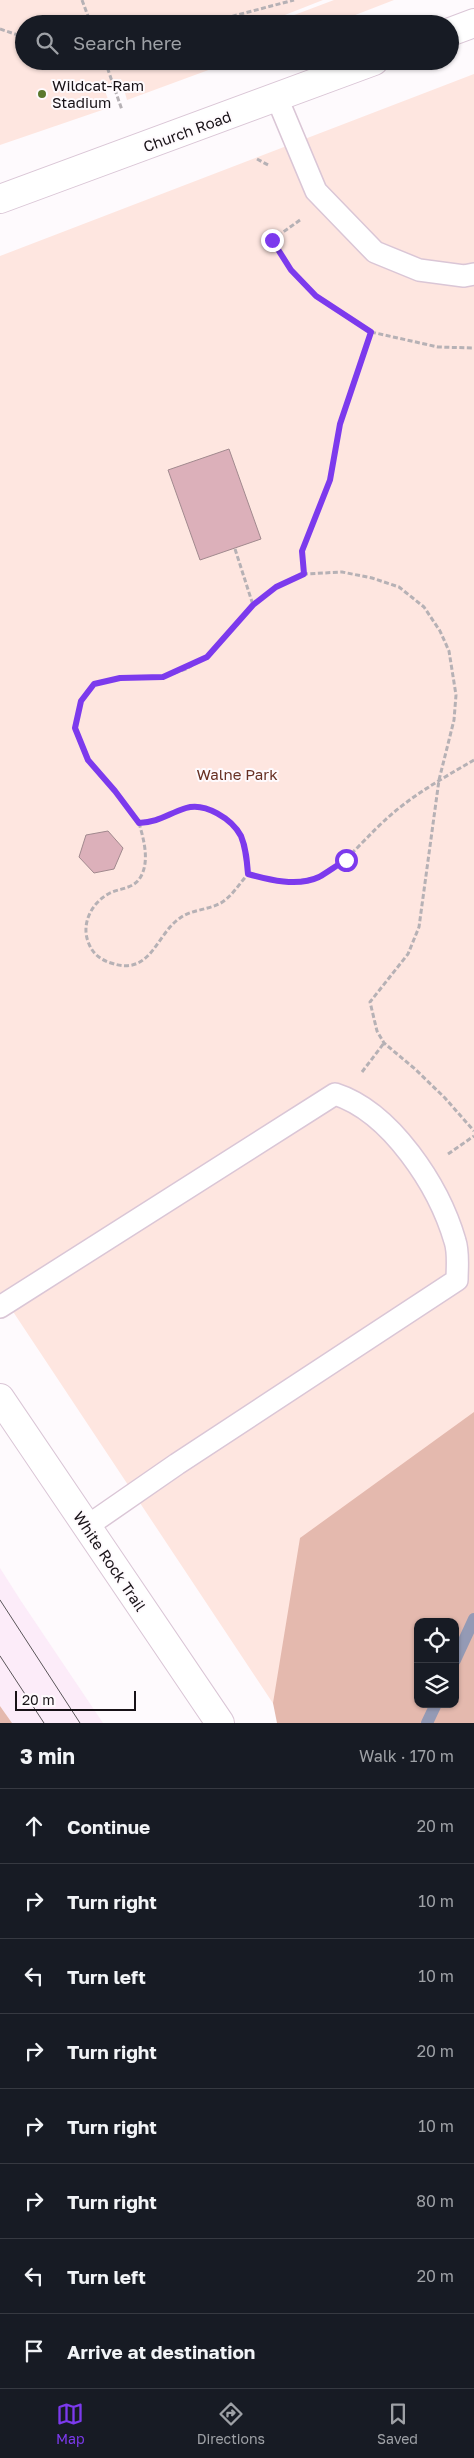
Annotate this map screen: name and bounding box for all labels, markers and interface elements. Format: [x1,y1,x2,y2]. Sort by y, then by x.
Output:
search box [15,15,459,70]
icon: search [33,29,61,57]
text: Search here [73,31,182,54]
place label: Wildcat-Ram Stadium [52,76,144,111]
marker: Wildcat-Ram Stadium [36,88,48,100]
street label: Church Road [141,107,233,155]
route end [261,229,284,252]
park label: Walne Park [196,765,278,783]
route start [335,849,358,872]
street label: White Rock Trail [70,1508,150,1614]
map controls [414,1618,459,1708]
button: locate [414,1618,459,1663]
button: layers [414,1663,459,1708]
scale bar [15,1688,136,1711]
text: 20 m [22,1691,55,1708]
text: 3 min [20,1743,75,1769]
text: Walk · 170 m [359,1746,454,1766]
icon: ahead [20,1812,48,1840]
text: Continue [67,1815,150,1838]
text: 20 m [417,1816,454,1836]
icon: right [20,1887,48,1915]
text: Turn right [67,1890,157,1913]
text: 10 m [418,1891,454,1911]
icon: left [20,1962,48,1990]
text: Turn left [67,1965,146,1988]
text: 10 m [418,1966,454,1986]
icon: right [20,2037,48,2065]
text: Turn right [67,2040,157,2063]
text: 20 m [417,2041,454,2061]
icon: right [20,2112,48,2140]
text: Turn right [67,2115,157,2138]
text: 10 m [418,2116,454,2136]
icon: right [20,2187,48,2215]
text: Turn right [67,2190,157,2213]
text: 80 m [416,2191,454,2211]
icon: left [20,2262,48,2290]
text: Turn left [67,2265,146,2288]
text: 20 m [417,2266,454,2286]
icon: arrive [20,2337,48,2365]
text: Arrive at destination [67,2340,255,2363]
tab: Map [56,2400,85,2447]
tab: Directions [197,2400,265,2447]
tab: Saved [377,2400,418,2447]

